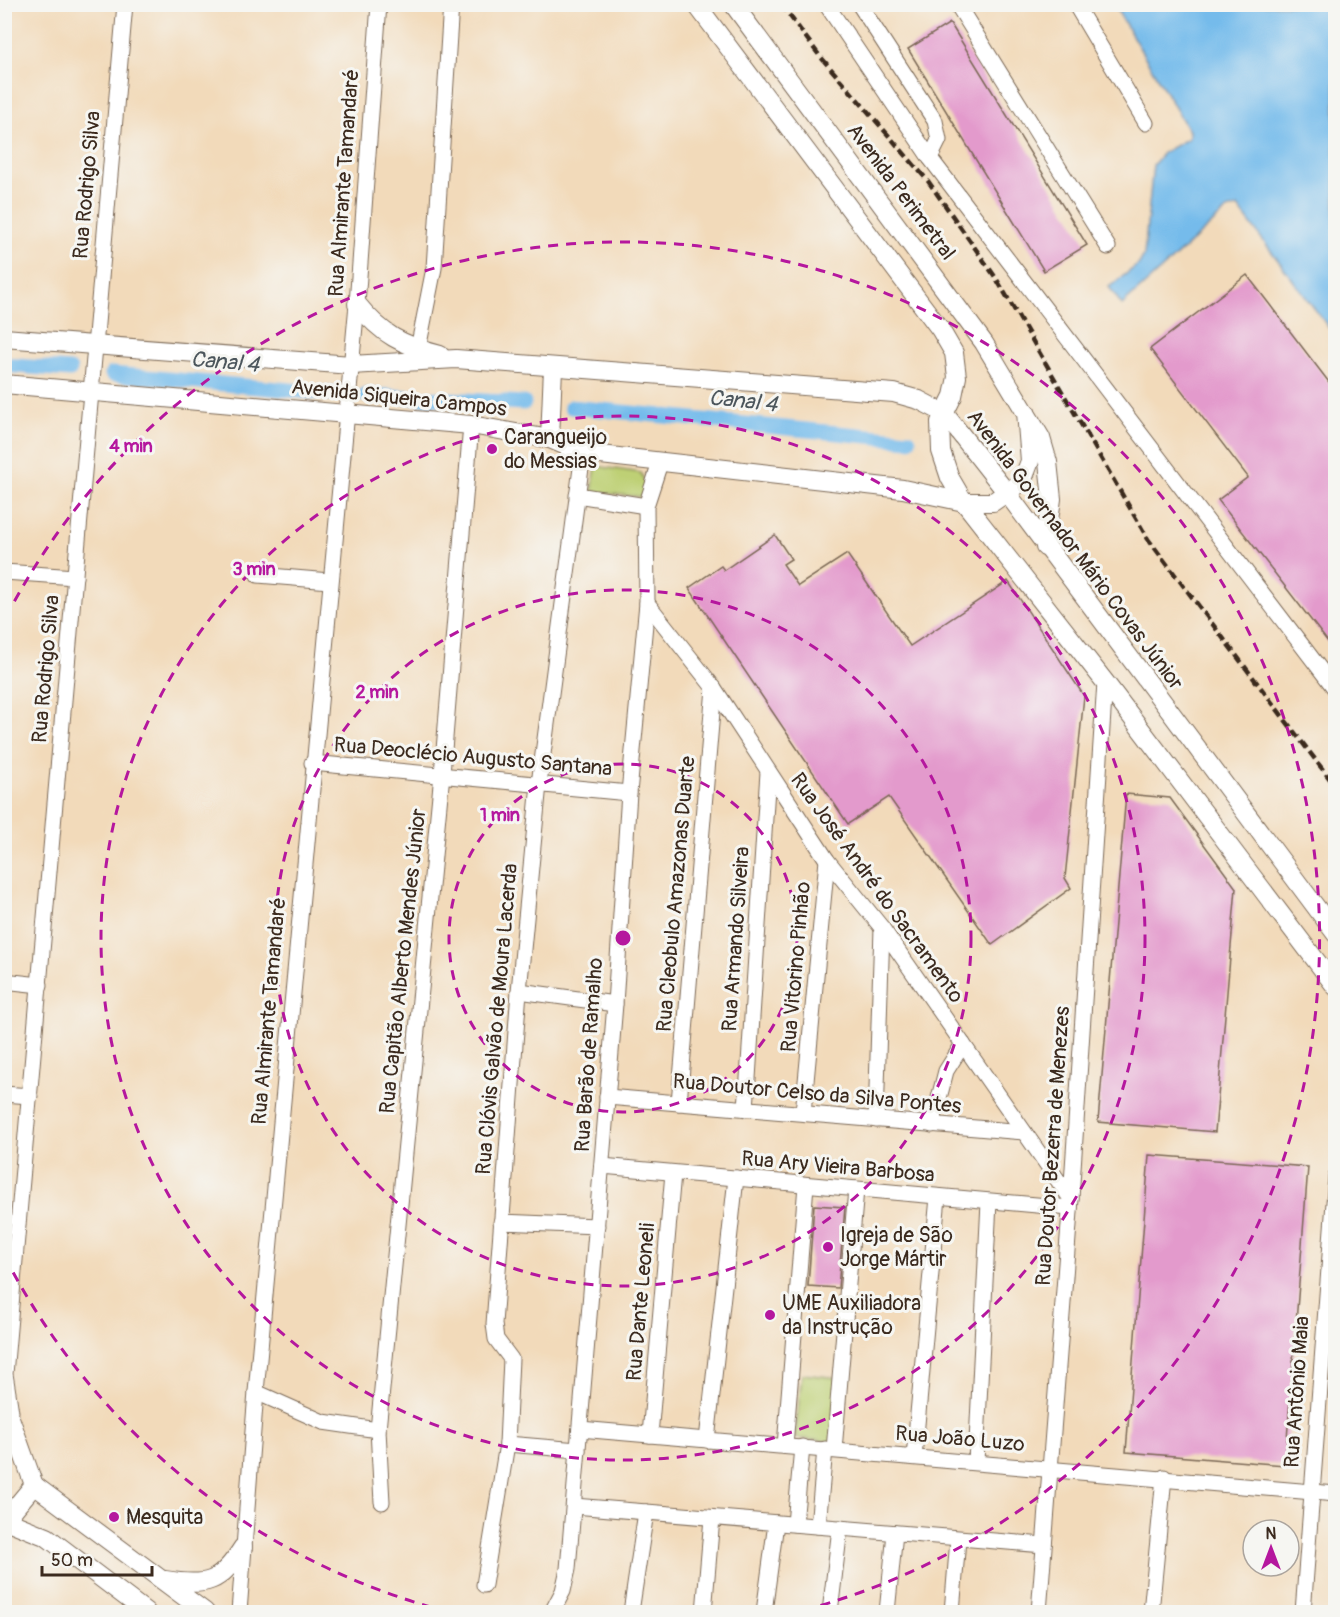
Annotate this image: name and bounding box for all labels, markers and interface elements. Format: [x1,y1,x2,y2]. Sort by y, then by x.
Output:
street label: Rua Almirante Tamandaré [323,68,365,298]
street label: Rua Rodrigo Silva [67,110,107,260]
street label: Avenida Perimetral [841,118,961,266]
water label: Canal 4 [190,345,262,379]
street label: Avenida Siqueira Campos [290,373,509,423]
water label: Canal 4 [707,383,780,419]
street label: Avenida Governador Mário Covas Júnior [961,404,1190,696]
place label: Carangueijo do Messias [504,424,607,475]
text: 4 min [109,435,153,458]
marker: Carangueijo do Messias [485,442,499,456]
text: 3 min [232,558,276,581]
street label: Rua Rodrigo Silva [26,594,66,744]
text: 2 min [355,681,399,704]
street label: Rua Deoclécio Augusto Santana [333,731,613,783]
street label: Rua Cleobulo Amazonas Duarte [650,754,702,1033]
street label: Rua José André do Sacramento [784,768,970,1008]
text: 1 min [480,804,520,827]
street label: Rua Capitão Alberto Mendes Júnior [374,807,433,1115]
street label: Rua Armando Silveira [716,846,756,1032]
street label: Rua Clóvis Galvão de Moura Lacerda [470,862,524,1176]
street label: Rua Vitorino Pinhão [775,881,817,1053]
street label: Rua Almirante Tamandaré [246,896,292,1126]
centre of rings [613,928,633,948]
street label: Rua Barão de Ramalho [569,957,609,1153]
street label: Rua Doutor Bezerra de Menezes [1030,1005,1076,1287]
street label: Rua Doutor Celso da Silva Pontes [672,1068,963,1120]
street label: Rua Ary Vieira Barbosa [740,1145,936,1189]
street label: Rua Dante Leoneli [621,1222,661,1382]
place label: Igreja de São Jorge Mártir [840,1222,953,1273]
marker: Igreja de São Jorge Mártir [821,1240,835,1254]
place label: UME Auxiliadora da Instrução [782,1290,921,1341]
marker: UME Auxiliadora da Instrução [763,1308,777,1322]
street label: Rua Antônio Maia [1278,1315,1316,1469]
street label: Rua João Luzo [894,1420,1026,1458]
place label: Mesquita [126,1504,203,1531]
marker: Mesquita [107,1510,121,1524]
north arrow [1241,1518,1301,1578]
text: N [1266,1524,1277,1544]
scale bar [42,1539,152,1577]
text: 50 m [51,1549,93,1572]

